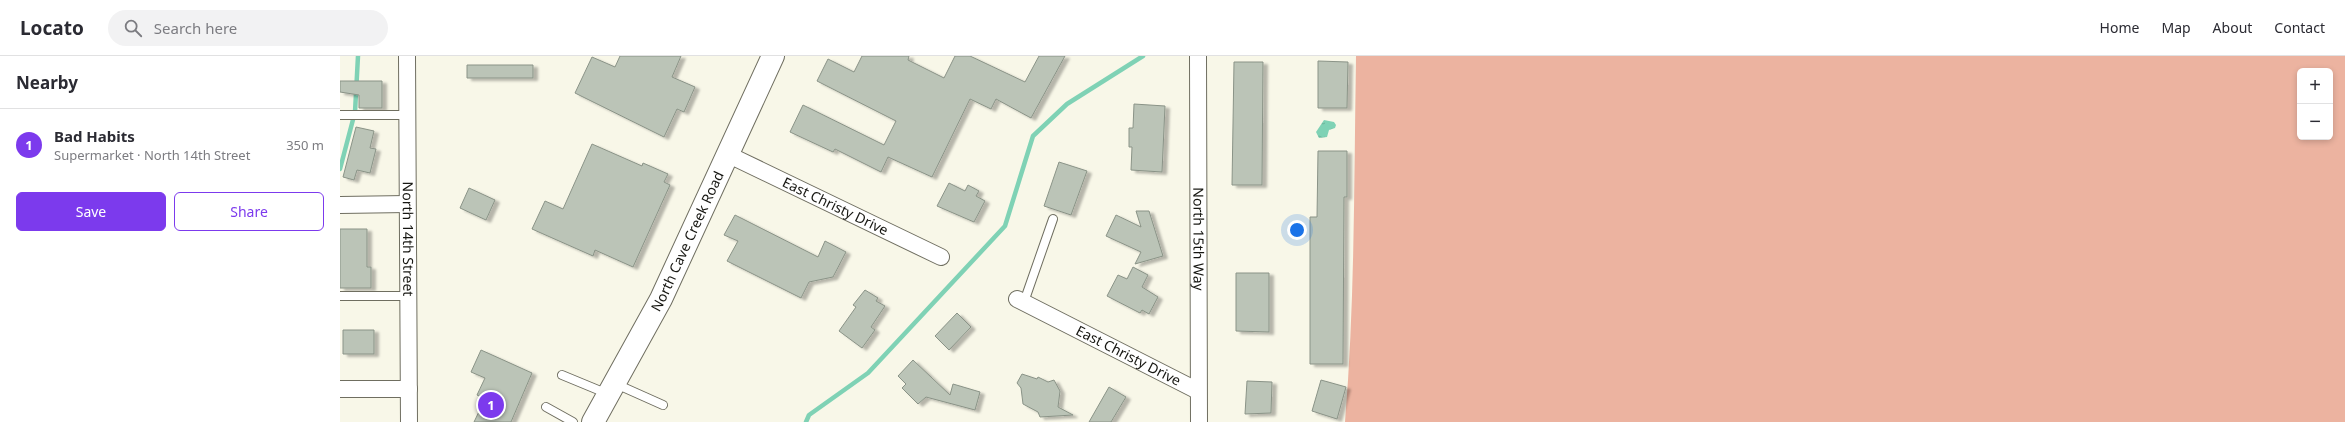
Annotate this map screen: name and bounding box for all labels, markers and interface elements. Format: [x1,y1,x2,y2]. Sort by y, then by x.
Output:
search box [108,10,388,46]
text: Locato [20,15,84,41]
icon: search [122,17,144,39]
text: Search here [154,18,237,38]
text: Home [2100,18,2139,37]
text: Map [2161,18,2191,37]
text: About [2213,18,2252,37]
text: Contact [2274,18,2325,37]
map controls [2297,68,2333,140]
button: + [2297,68,2333,104]
text: Nearby [16,71,78,94]
button: − [2297,104,2333,140]
text: Bad Habits [54,126,135,146]
text: 1 [25,136,33,154]
text: 350 m [286,136,324,154]
text: Supermarket · North 14th Street [54,146,250,164]
street label: North Cave Creek Road [646,168,728,315]
street label: East Christy Drive [779,172,892,239]
street label: North 14th Street [399,182,418,296]
street label: North 15th Way [1189,187,1209,292]
button: Save [16,192,166,231]
button: Share [174,192,324,231]
your location [1287,220,1307,240]
street label: East Christy Drive [1073,321,1184,390]
pin: 1 [478,390,504,420]

